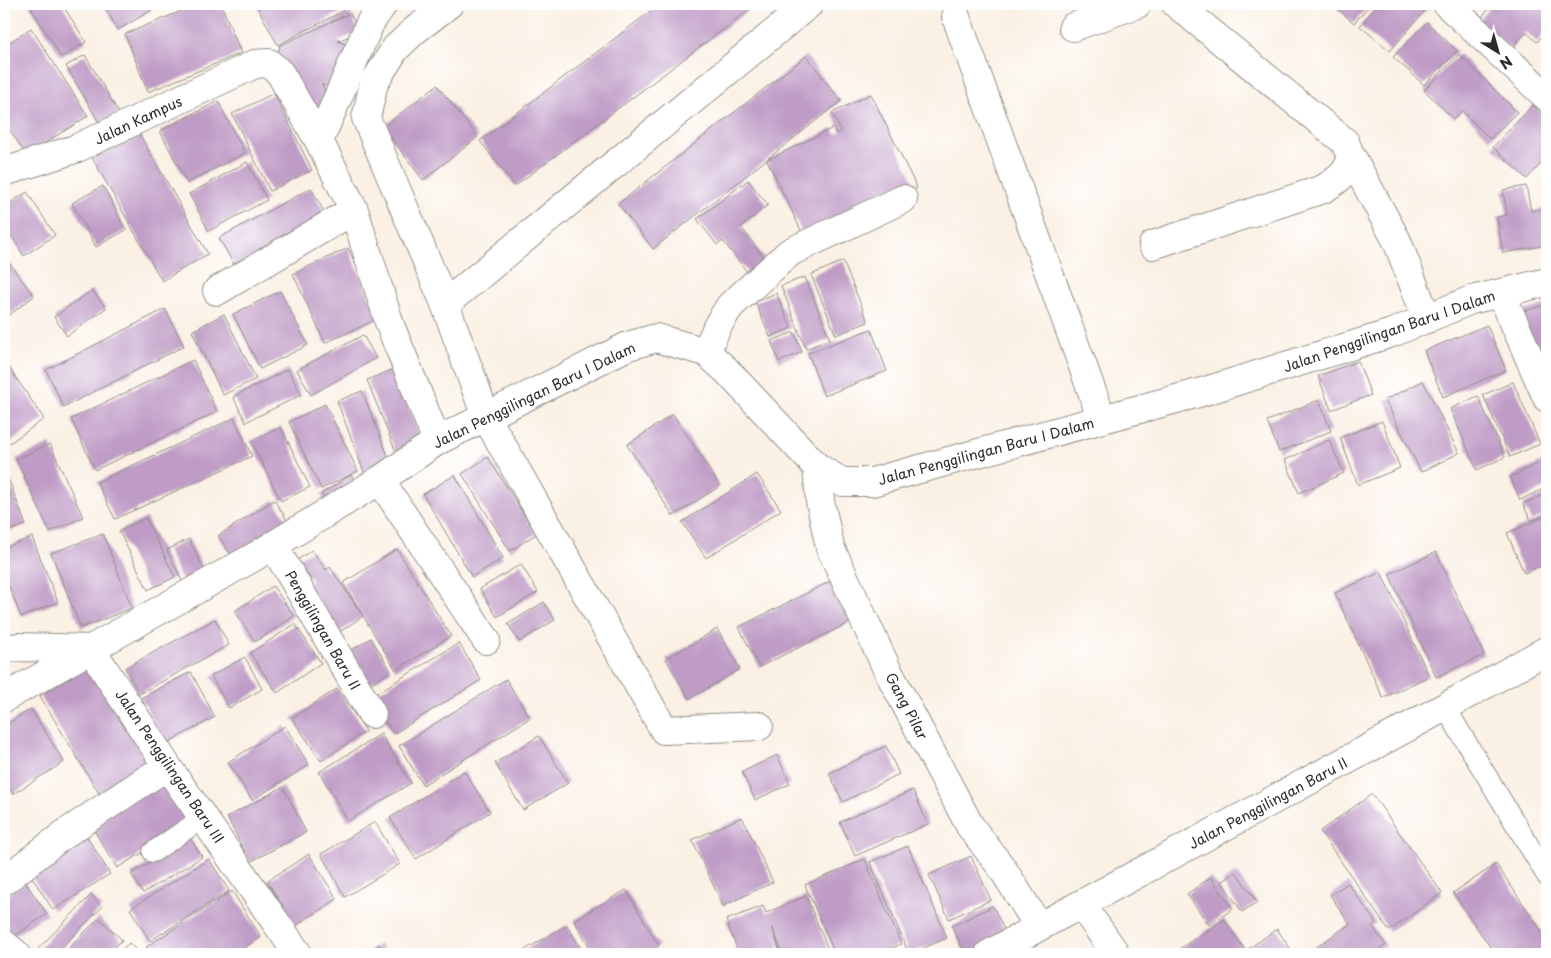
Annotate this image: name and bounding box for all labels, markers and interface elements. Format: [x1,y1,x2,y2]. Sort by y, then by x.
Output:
north arrow [1474,28,1524,78]
text: N [1495,51,1517,75]
street label: Jalan Kampus [91,90,185,150]
street label: Jalan Penggilingan Baru I Dalam [1280,285,1498,377]
street label: Jalan Penggilingan Baru I Dalam [429,337,639,453]
street label: Jalan Penggilingan Baru I Dalam [876,412,1096,490]
street label: Penggilingan Baru II [280,566,366,694]
street label: Gang Pilar [881,669,934,744]
street label: Jalan Penggilingan Baru III [111,685,229,847]
street label: Jalan Penggilingan Baru II [1185,752,1351,854]

